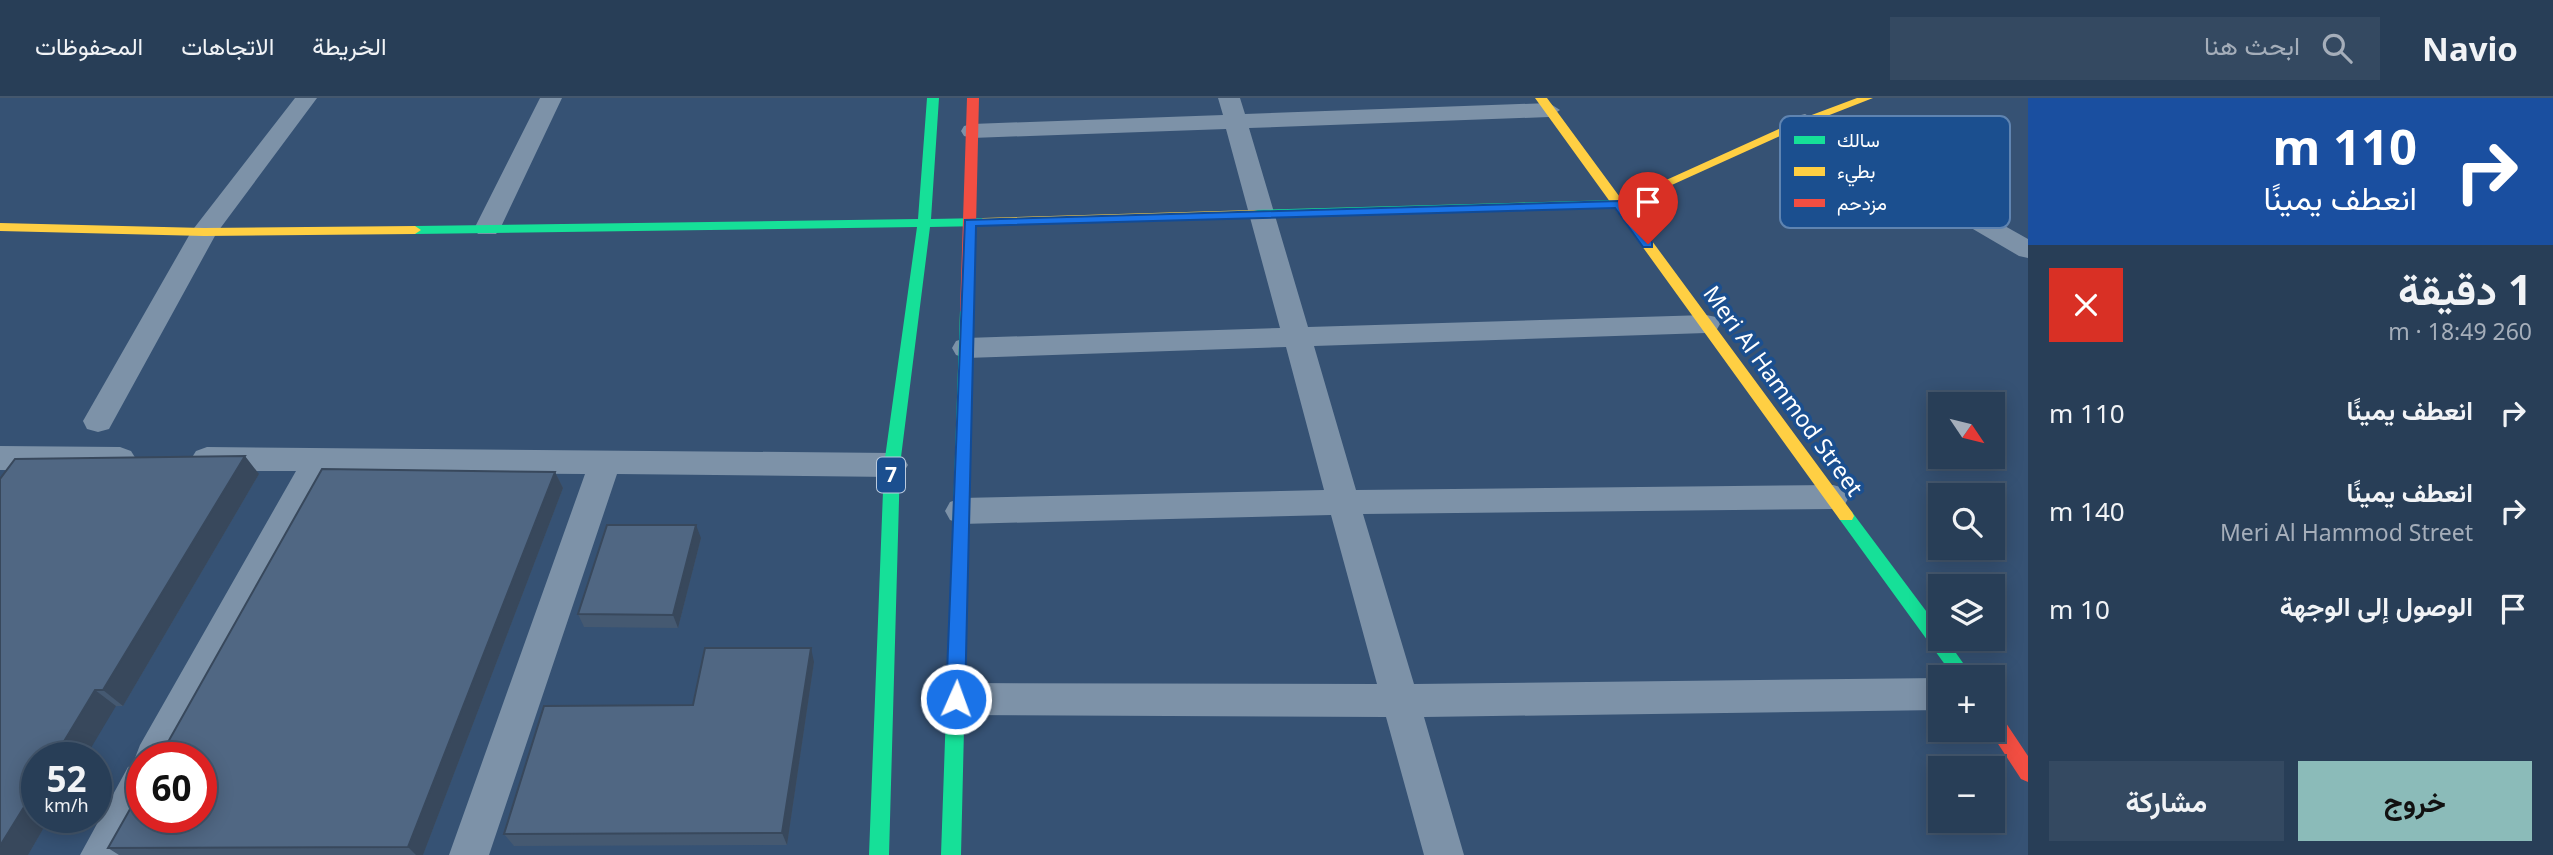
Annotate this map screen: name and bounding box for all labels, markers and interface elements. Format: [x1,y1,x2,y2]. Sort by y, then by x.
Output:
search box [1890,17,2380,80]
text: Navio [2422,26,2518,71]
text: ابحث هنا [2204,27,2300,63]
text: المحفوظات [35,29,143,62]
text: الاتجاهات [181,29,274,62]
text: الخريطة [312,29,387,62]
icon: search [2318,29,2356,67]
text: 110 m [2272,113,2417,179]
legend [1780,116,2010,228]
icon: right [2441,126,2532,217]
text: سالك [1837,127,1880,153]
text: بطيء [1837,158,1875,187]
pin [1618,172,1678,244]
text: انعطف يمينًا [2263,176,2417,219]
icon: arrive [1629,183,1667,221]
text: مزدحم [1837,190,1887,216]
text: 1 دقيقة [2398,260,2532,317]
button: close [2049,268,2123,342]
street label: Meri Al Hammod Street [1696,279,1871,502]
text: 260 m · 18:49 [2388,315,2532,347]
north arrow [1928,392,2006,469]
map controls [1928,392,2005,833]
text: انعطف يمينًا [2346,392,2473,428]
icon: right [2494,394,2532,432]
text: 110 m [2049,395,2125,431]
road number: 7 [877,458,905,492]
text: انعطف يمينًا [2346,474,2473,510]
button: search [1928,483,2005,560]
icon: right [2494,492,2532,530]
text: 140 m [2049,493,2125,529]
text: Meri Al Hammod Street [2220,516,2473,548]
button: layers [1928,574,2005,651]
text: الوصول إلى الوجهة [2280,588,2473,624]
icon: arrive [2494,590,2532,628]
text: 10 m [2049,591,2110,627]
position arrow [919,662,993,736]
button: + [1928,665,2005,742]
speed limit sign: 60 [126,742,217,833]
text: 52 [46,755,87,802]
button: − [1928,756,2005,833]
button: مشاركة [2049,761,2284,841]
button: خروج [2298,761,2532,841]
text: km/h [44,793,89,817]

